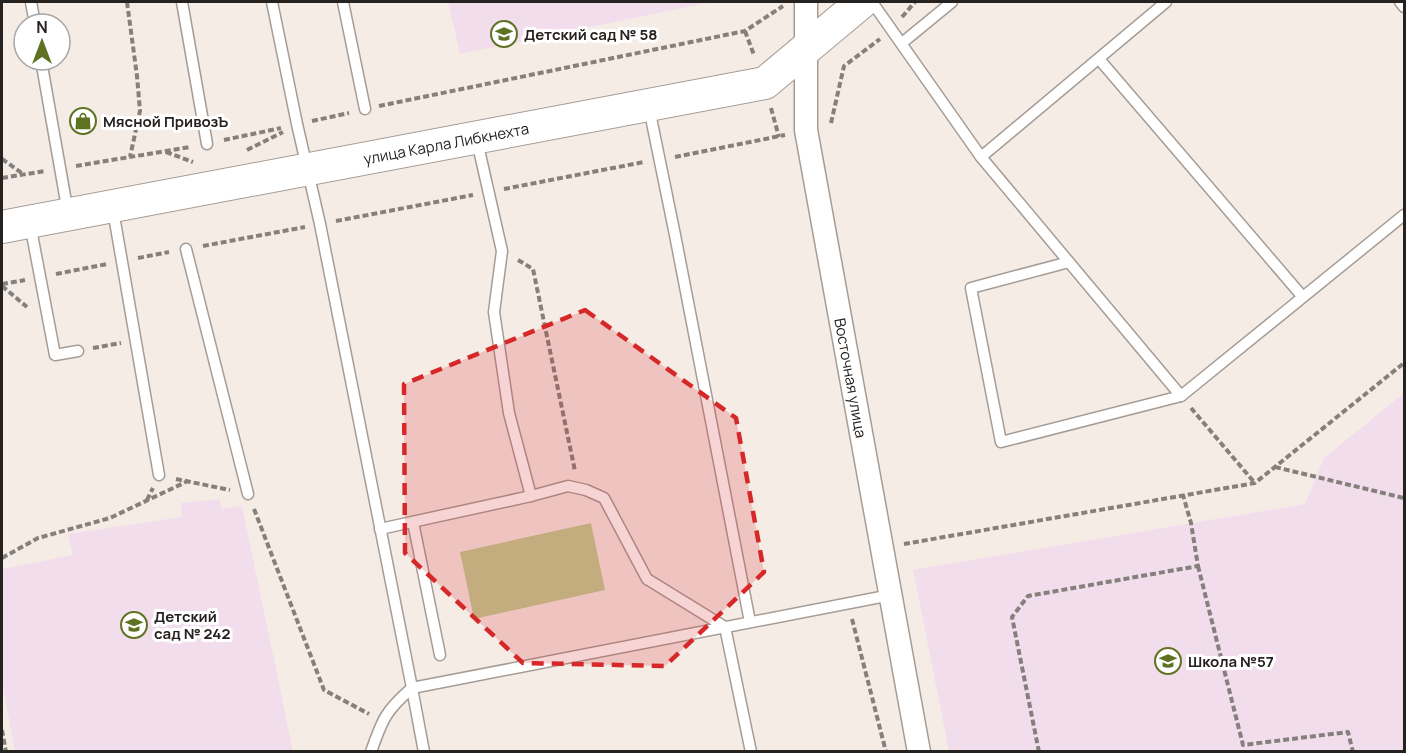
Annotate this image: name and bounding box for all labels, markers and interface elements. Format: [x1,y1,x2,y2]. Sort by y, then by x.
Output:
north arrow [12,12,72,72]
text: N [36,16,48,38]
school or university icon: Детский сад № 58 [489,19,519,49]
place label: Детский сад № 58 [524,24,657,45]
shop icon: Мясной ПривозЪ [68,106,98,136]
place label: Мясной ПривозЪ [103,111,228,132]
street label: улица Карла Либкнехта [362,117,531,169]
street label: Восточная улица [830,316,872,440]
place label: Детский сад № 242 [154,606,230,644]
school or university icon: Детский сад № 242 [119,610,149,640]
school or university icon: Школа №57 [1153,646,1183,676]
place label: Школа №57 [1188,651,1274,672]

